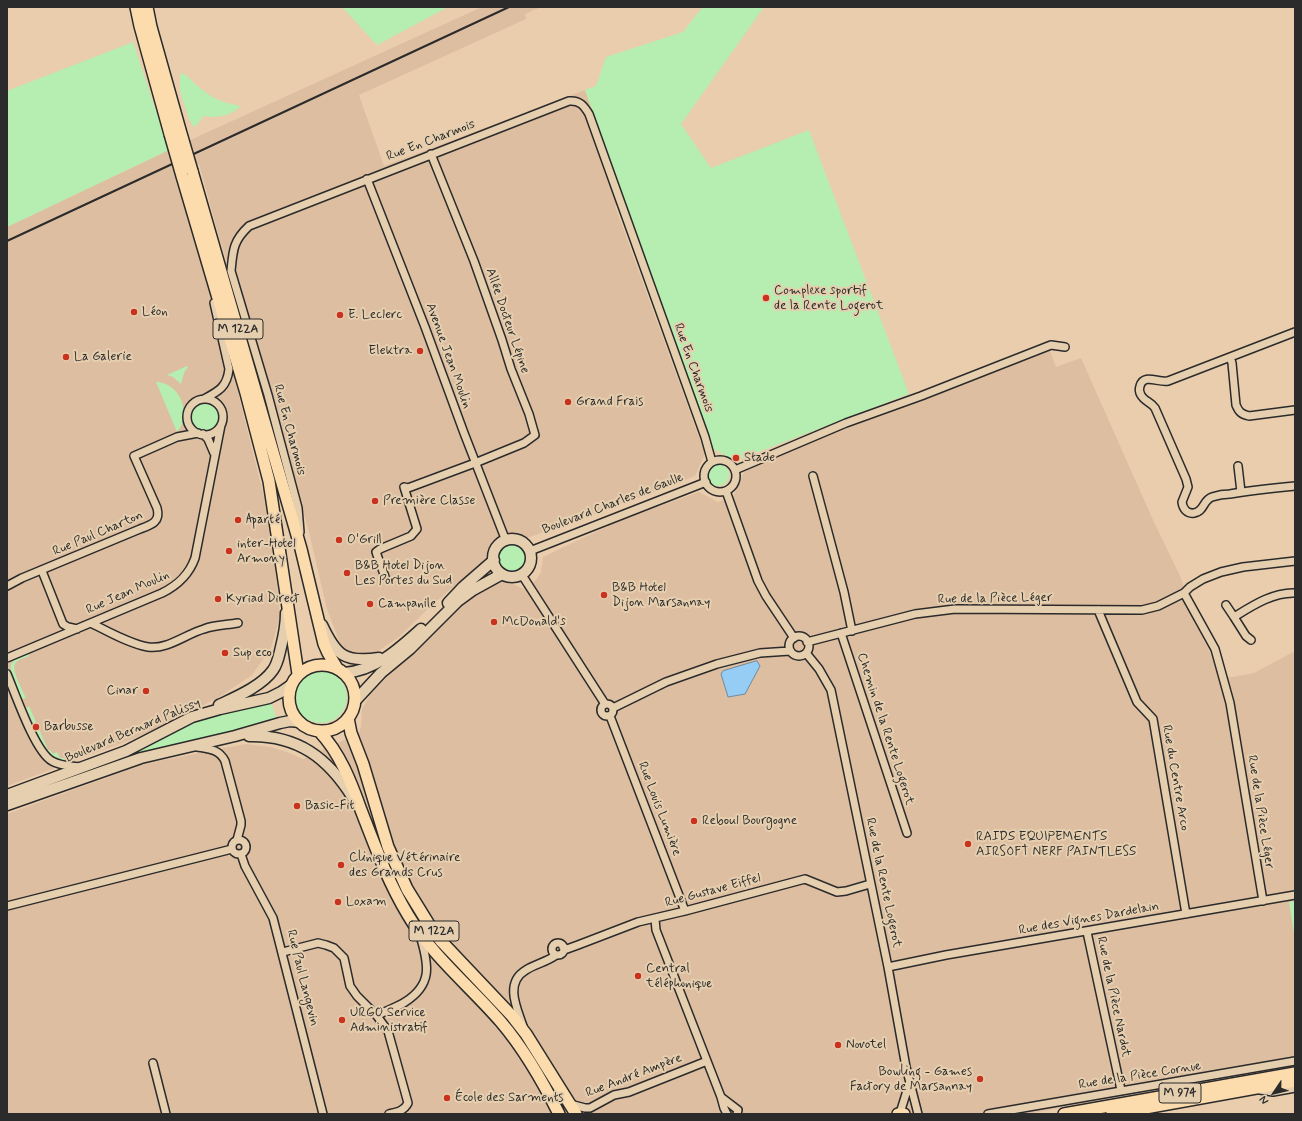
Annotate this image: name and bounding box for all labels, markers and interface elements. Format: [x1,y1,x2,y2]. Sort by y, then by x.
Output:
street label: Rue En Charmois [384,117,478,165]
street label: Allée Docteur Lépine [482,266,532,376]
place label: Complexe sportif de la Rente Logerot [774,283,883,314]
marker: Complexe sportif de la Rente Logerot [761,293,771,303]
street label: Avenue Jean Moulin [422,301,474,411]
place label: Léon [142,304,168,320]
marker: Léon [129,307,139,317]
place label: E. Leclerc [348,307,403,323]
marker: E. Leclerc [335,310,345,320]
road number: M 122A [213,319,263,339]
street label: Rue En Charmois [670,321,716,415]
place label: Elektra [369,343,412,359]
marker: Elektra [415,346,425,356]
place label: La Galerie [74,349,132,365]
marker: La Galerie [61,352,71,362]
street label: Rue En Charmois [269,383,309,477]
place label: Grand Frais [576,394,643,410]
marker: Grand Frais [563,397,573,407]
place label: Stade [744,450,775,466]
marker: Stade [731,453,741,463]
street label: Boulevard Charles de Gaulle [540,470,686,538]
place label: Première Classe [383,493,475,509]
marker: Première Classe [370,496,380,506]
street label: Rue Paul Charton [51,508,145,560]
place label: Aparté [246,512,280,528]
marker: Aparté [233,515,243,525]
place label: O'Grill [347,532,382,548]
marker: O'Grill [334,535,344,545]
place label: inter-Hotel Armony [237,536,296,567]
marker: inter-Hotel Armony [224,546,234,556]
place label: B&B Hotel Dijon Les Portes du Sud [355,558,452,589]
street label: Rue Jean Moulin [84,568,172,618]
marker: B&B Hotel Dijon Les Portes du Sud [342,568,352,578]
place label: B&B Hotel Dijon Marsannay [612,580,710,611]
marker: B&B Hotel Dijon Marsannay [599,590,609,600]
street label: Rue de la Pièce Léger [938,590,1052,608]
place label: Kyriad Direct [226,591,299,607]
marker: Kyriad Direct [213,594,223,604]
place label: Campanile [378,596,436,612]
marker: Campanile [365,599,375,609]
place label: McDonald's [502,614,566,630]
marker: McDonald's [489,617,499,627]
place label: Sup eco [233,645,272,661]
marker: Sup eco [220,648,230,658]
street label: Chemin de la Rente Logerot [853,651,917,807]
place label: Cinar [106,683,138,699]
marker: Cinar [141,686,151,696]
street label: Boulevard Bernard Palissy [63,695,203,767]
place label: Barbusse [44,719,94,735]
marker: Barbusse [31,722,41,732]
street label: Rue du Centre Arco [1158,724,1192,832]
street label: Rue de la Pièce Léger [1243,754,1277,870]
street label: Rue Louis Lumière [634,760,684,858]
place label: Basic-Fit [305,798,354,814]
marker: Basic-Fit [292,801,302,811]
place label: Reboul Bourgogne [702,813,797,829]
marker: Reboul Bourgogne [689,816,699,826]
street label: Rue de la Rente Logerot [862,817,904,949]
place label: RAIDS EQUIPEMENTS AIRSOFT NERF PAINTLESS [976,829,1136,860]
marker: RAIDS EQUIPEMENTS AIRSOFT NERF PAINTLESS [963,839,973,849]
place label: Clinique Vétérinaire des Grands Crus [349,850,460,881]
marker: Clinique Vétérinaire des Grands Crus [336,860,346,870]
street label: Rue Gustave Eiffel [663,871,763,911]
place label: Loxam [346,894,387,910]
marker: Loxam [333,897,343,907]
street label: Rue des Vignes Dardelain [1018,899,1160,939]
road number: M 122A [409,921,459,941]
street label: Rue Paul Langevin [283,928,321,1028]
street label: Rue de la Pièce Nardot [1093,935,1133,1059]
place label: Central téléphonique [646,961,712,992]
marker: Central téléphonique [633,971,643,981]
place label: URGO Service Administratif [350,1005,428,1036]
marker: URGO Service Administratif [337,1015,347,1025]
place label: Novotel [846,1037,886,1053]
marker: Novotel [833,1040,843,1050]
street label: Rue André Ampère [584,1051,684,1101]
street label: Rue de la Pièce Cornue [1078,1059,1202,1093]
place label: Bowling - Games Factory de Marsannay [850,1064,972,1095]
north arrow [1254,1073,1294,1113]
marker: Bowling - Games Factory de Marsannay [975,1074,985,1084]
road number: M 974 [1159,1083,1201,1103]
place label: École des Sarments [455,1090,563,1106]
marker: École des Sarments [442,1093,452,1103]
text: N [1256,1093,1272,1107]

